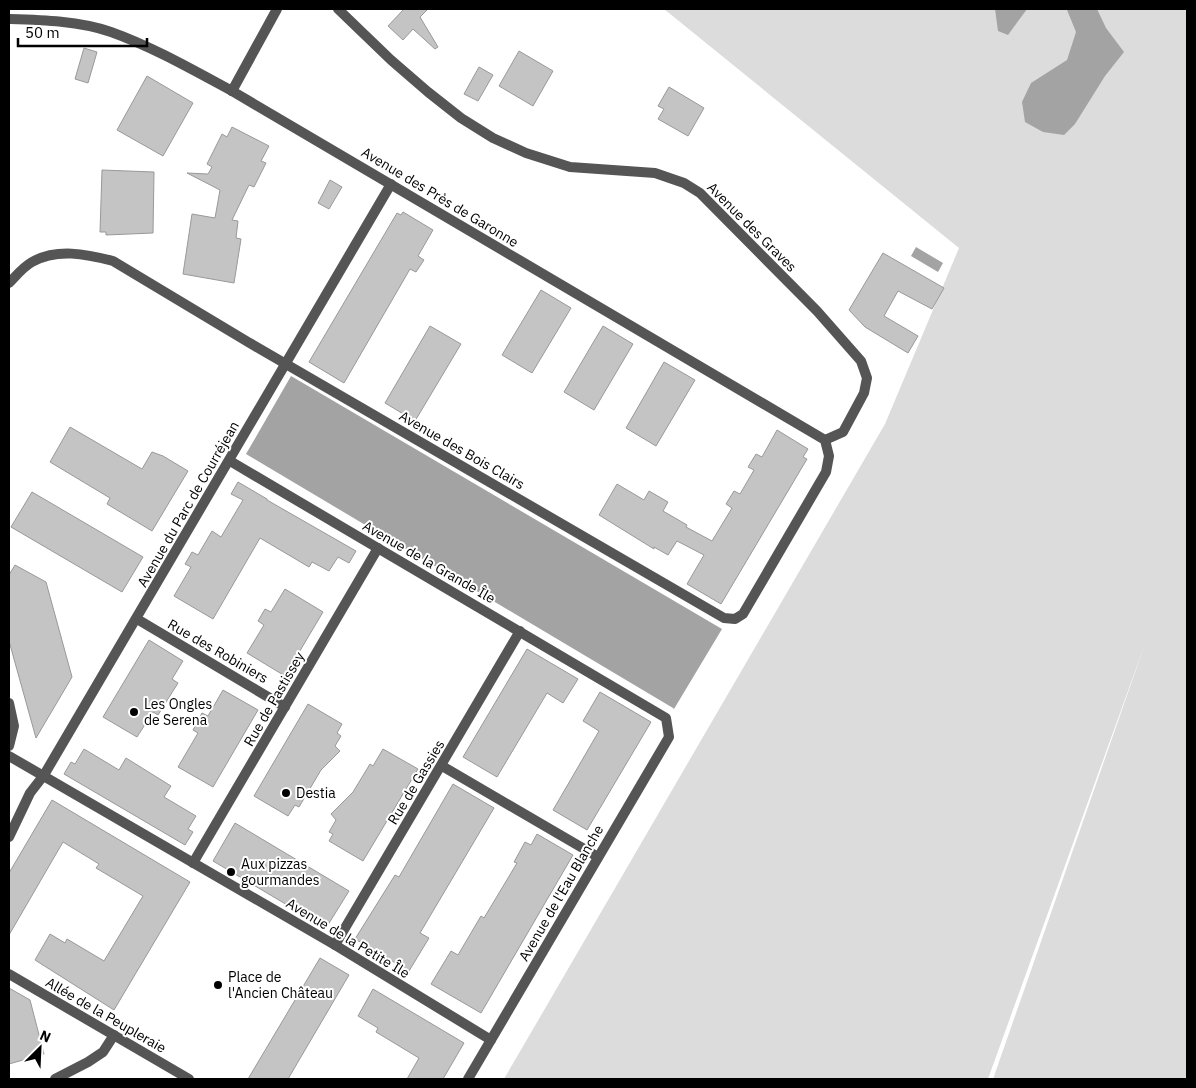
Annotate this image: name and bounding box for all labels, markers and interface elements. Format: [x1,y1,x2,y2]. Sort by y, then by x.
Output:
scale bar [18,15,146,47]
text: 50 m [25,23,60,42]
street label: Avenue des Près de Garonne [358,143,522,251]
street label: Avenue des Graves [703,178,801,276]
street label: Avenue des Bois Clairs [396,407,528,493]
street label: Avenue du Parc de Courréjean [133,418,243,590]
street label: Avenue de la Grande Île [359,517,499,607]
street label: Rue des Robiniers [165,615,272,687]
street label: Rue de Pastissey [240,649,308,749]
place label: Les Ongles de Serena [144,695,212,729]
marker: Les Ongles de Serena [128,706,140,718]
street label: Rue de Gassies [384,736,448,828]
place label: Destia [296,784,336,802]
marker: Destia [280,787,292,799]
street label: Avenue de l'Eau Blanche [515,821,608,964]
place label: Aux pizzas gourmandes [241,855,320,889]
marker: Aux pizzas gourmandes [225,866,237,878]
street label: Avenue de la Petite Île [283,894,413,982]
place label: Place de l'Ancien Château [228,968,333,1002]
street label: Allée de la Peupleraie [43,973,170,1057]
marker: Place de l'Ancien Château [212,979,224,991]
north arrow [15,1023,65,1073]
text: N [37,1026,54,1046]

